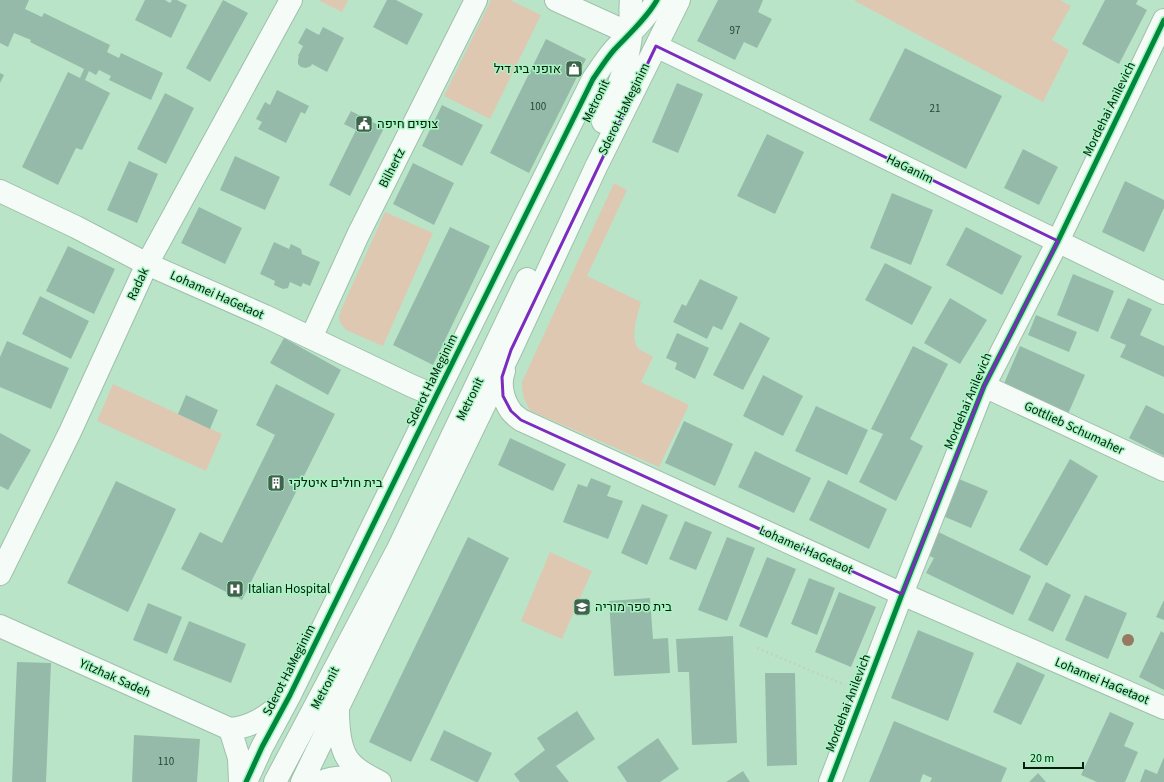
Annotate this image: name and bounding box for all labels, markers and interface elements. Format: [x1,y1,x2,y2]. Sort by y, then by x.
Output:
house number: 97 [730,23,740,38]
shop icon: אופני ביג דיל [564,59,584,79]
street label: Mordehai Anilevich [1078,59,1140,159]
place label: אופני ביג דיל [494,60,561,78]
street label: Sderot HaMeginim [594,60,654,158]
street label: Metronit [578,76,615,126]
house number: 100 [530,99,546,114]
house number: 21 [930,101,940,116]
public building icon: צופים חיפה [354,114,374,134]
place label: צופים חיפה [377,115,438,133]
street label: Bilhertz [374,145,410,191]
street label: HaGanim [883,150,937,188]
street label: Radak [123,264,154,303]
street label: Lohamei HaGetaot [167,266,267,324]
street label: Sderot HaMeginim [402,331,462,429]
street label: Mordehai Anilevich [940,350,996,452]
street label: Metronit [452,374,489,424]
street label: Gottlieb Schumaher [1021,397,1127,459]
building icon: בית חולים איטלקי [266,473,286,493]
place label: בית חולים איטלקי [289,474,383,492]
street label: Lohamei HaGetaot [756,521,856,579]
hospital icon: Italian Hospital [225,579,245,599]
place label: Italian Hospital [248,580,330,598]
school or university icon: בית ספר מוריה [572,597,592,617]
place label: בית ספר מוריה [595,598,672,616]
street label: Sderot HaMeginim [258,621,320,719]
street label: Mordehai Anilevich [821,651,875,755]
street label: Lohamei HaGetaot [1052,653,1153,709]
street label: Yitzhak Sadeh [76,654,153,702]
street label: Metronit [306,663,344,713]
scale bar [1024,744,1083,770]
text: 20 m [1030,750,1054,767]
house number: 110 [158,754,174,769]

